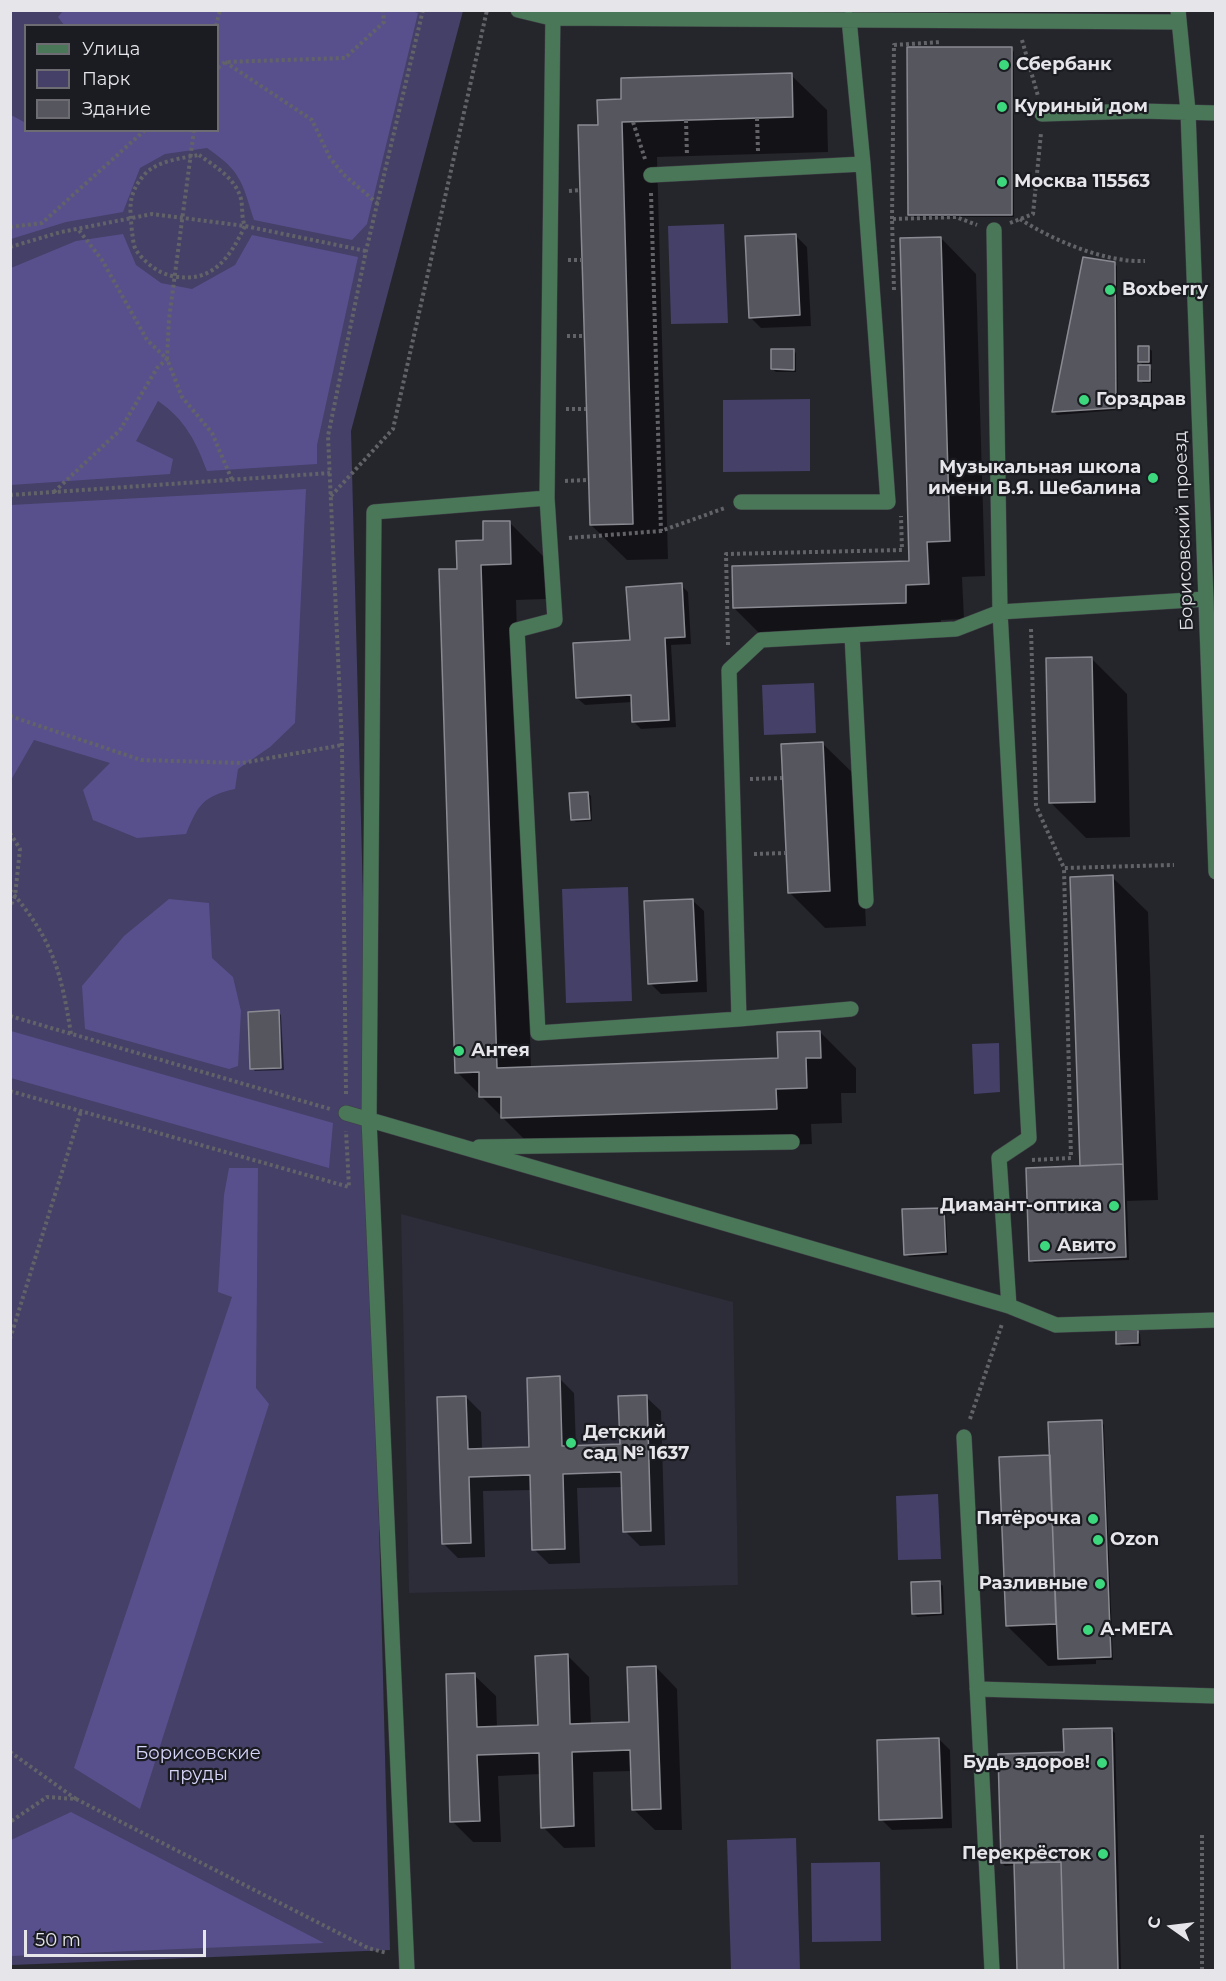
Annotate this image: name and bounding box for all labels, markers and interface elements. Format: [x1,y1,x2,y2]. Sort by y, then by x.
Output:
legend [24,24,219,132]
text: Улица [82,38,140,60]
place label: Сбербанк [1016,54,1112,76]
marker: Сбербанк [997,58,1011,72]
text: Парк [82,68,130,90]
place label: Куриный дом [1014,96,1148,118]
text: Здание [82,98,151,120]
marker: Куриный дом [995,100,1009,114]
place label: Москва 115563 [1014,171,1150,193]
marker: Москва 115563 [995,175,1009,189]
place label: Boxberry [1122,279,1208,301]
marker: Boxberry [1103,283,1117,297]
place label: Горздрав [1096,389,1186,411]
marker: Горздрав [1077,393,1091,407]
street label: Борисовский проезд [1170,431,1198,631]
place label: Музыкальная школа имени В.Я. Шебалина [928,457,1141,500]
marker: Музыкальная школа имени В.Я. Шебалина [1146,471,1160,485]
place label: Антея [471,1040,530,1062]
marker: Антея [452,1044,466,1058]
place label: Диамант-оптика [940,1195,1102,1217]
marker: Диамант-оптика [1107,1199,1121,1213]
place label: Авито [1057,1235,1116,1257]
marker: Авито [1038,1239,1052,1253]
place label: Детский сад № 1637 [583,1422,689,1464]
marker: Детский сад № 1637 [564,1436,578,1450]
place label: Пятёрочка [976,1508,1081,1530]
marker: Пятёрочка [1086,1512,1100,1526]
place label: Ozon [1110,1529,1159,1551]
marker: Ozon [1091,1533,1105,1547]
place label: Разливные [979,1573,1088,1595]
marker: Разливные [1093,1577,1107,1591]
place label: А-МЕГА [1100,1619,1173,1641]
marker: А-МЕГА [1081,1623,1095,1637]
park label: Борисовские пруды [135,1743,261,1786]
place label: Будь здоров! [963,1752,1090,1774]
marker: Будь здоров! [1095,1756,1109,1770]
place label: Перекрёсток [962,1843,1091,1865]
marker: Перекрёсток [1096,1847,1110,1861]
north arrow [1142,1897,1202,1957]
text: С [1143,1915,1165,1930]
scale bar [27,1918,208,1956]
text: 50 m [35,1929,81,1951]

